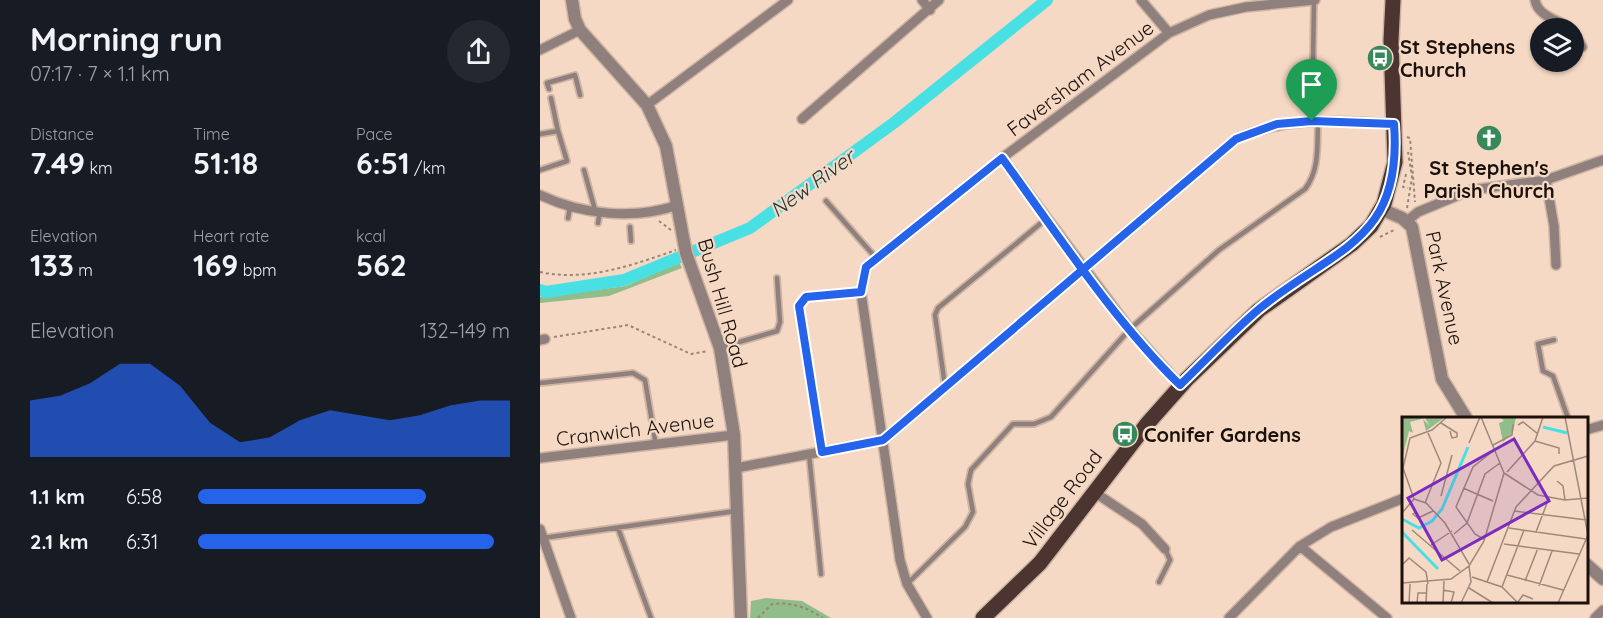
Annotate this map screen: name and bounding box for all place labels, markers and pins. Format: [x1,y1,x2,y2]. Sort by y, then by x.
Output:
place label: St Stephens Church [1400,34,1515,82]
bus stop icon: St Stephens Church [1365,43,1395,73]
pin [1286,59,1337,121]
church icon: St Stephen's Parish Church [1474,123,1504,153]
place label: St Stephen's Parish Church [1423,155,1555,203]
bus stop icon: Conifer Gardens [1110,419,1140,449]
place label: Conifer Gardens [1144,422,1301,447]

